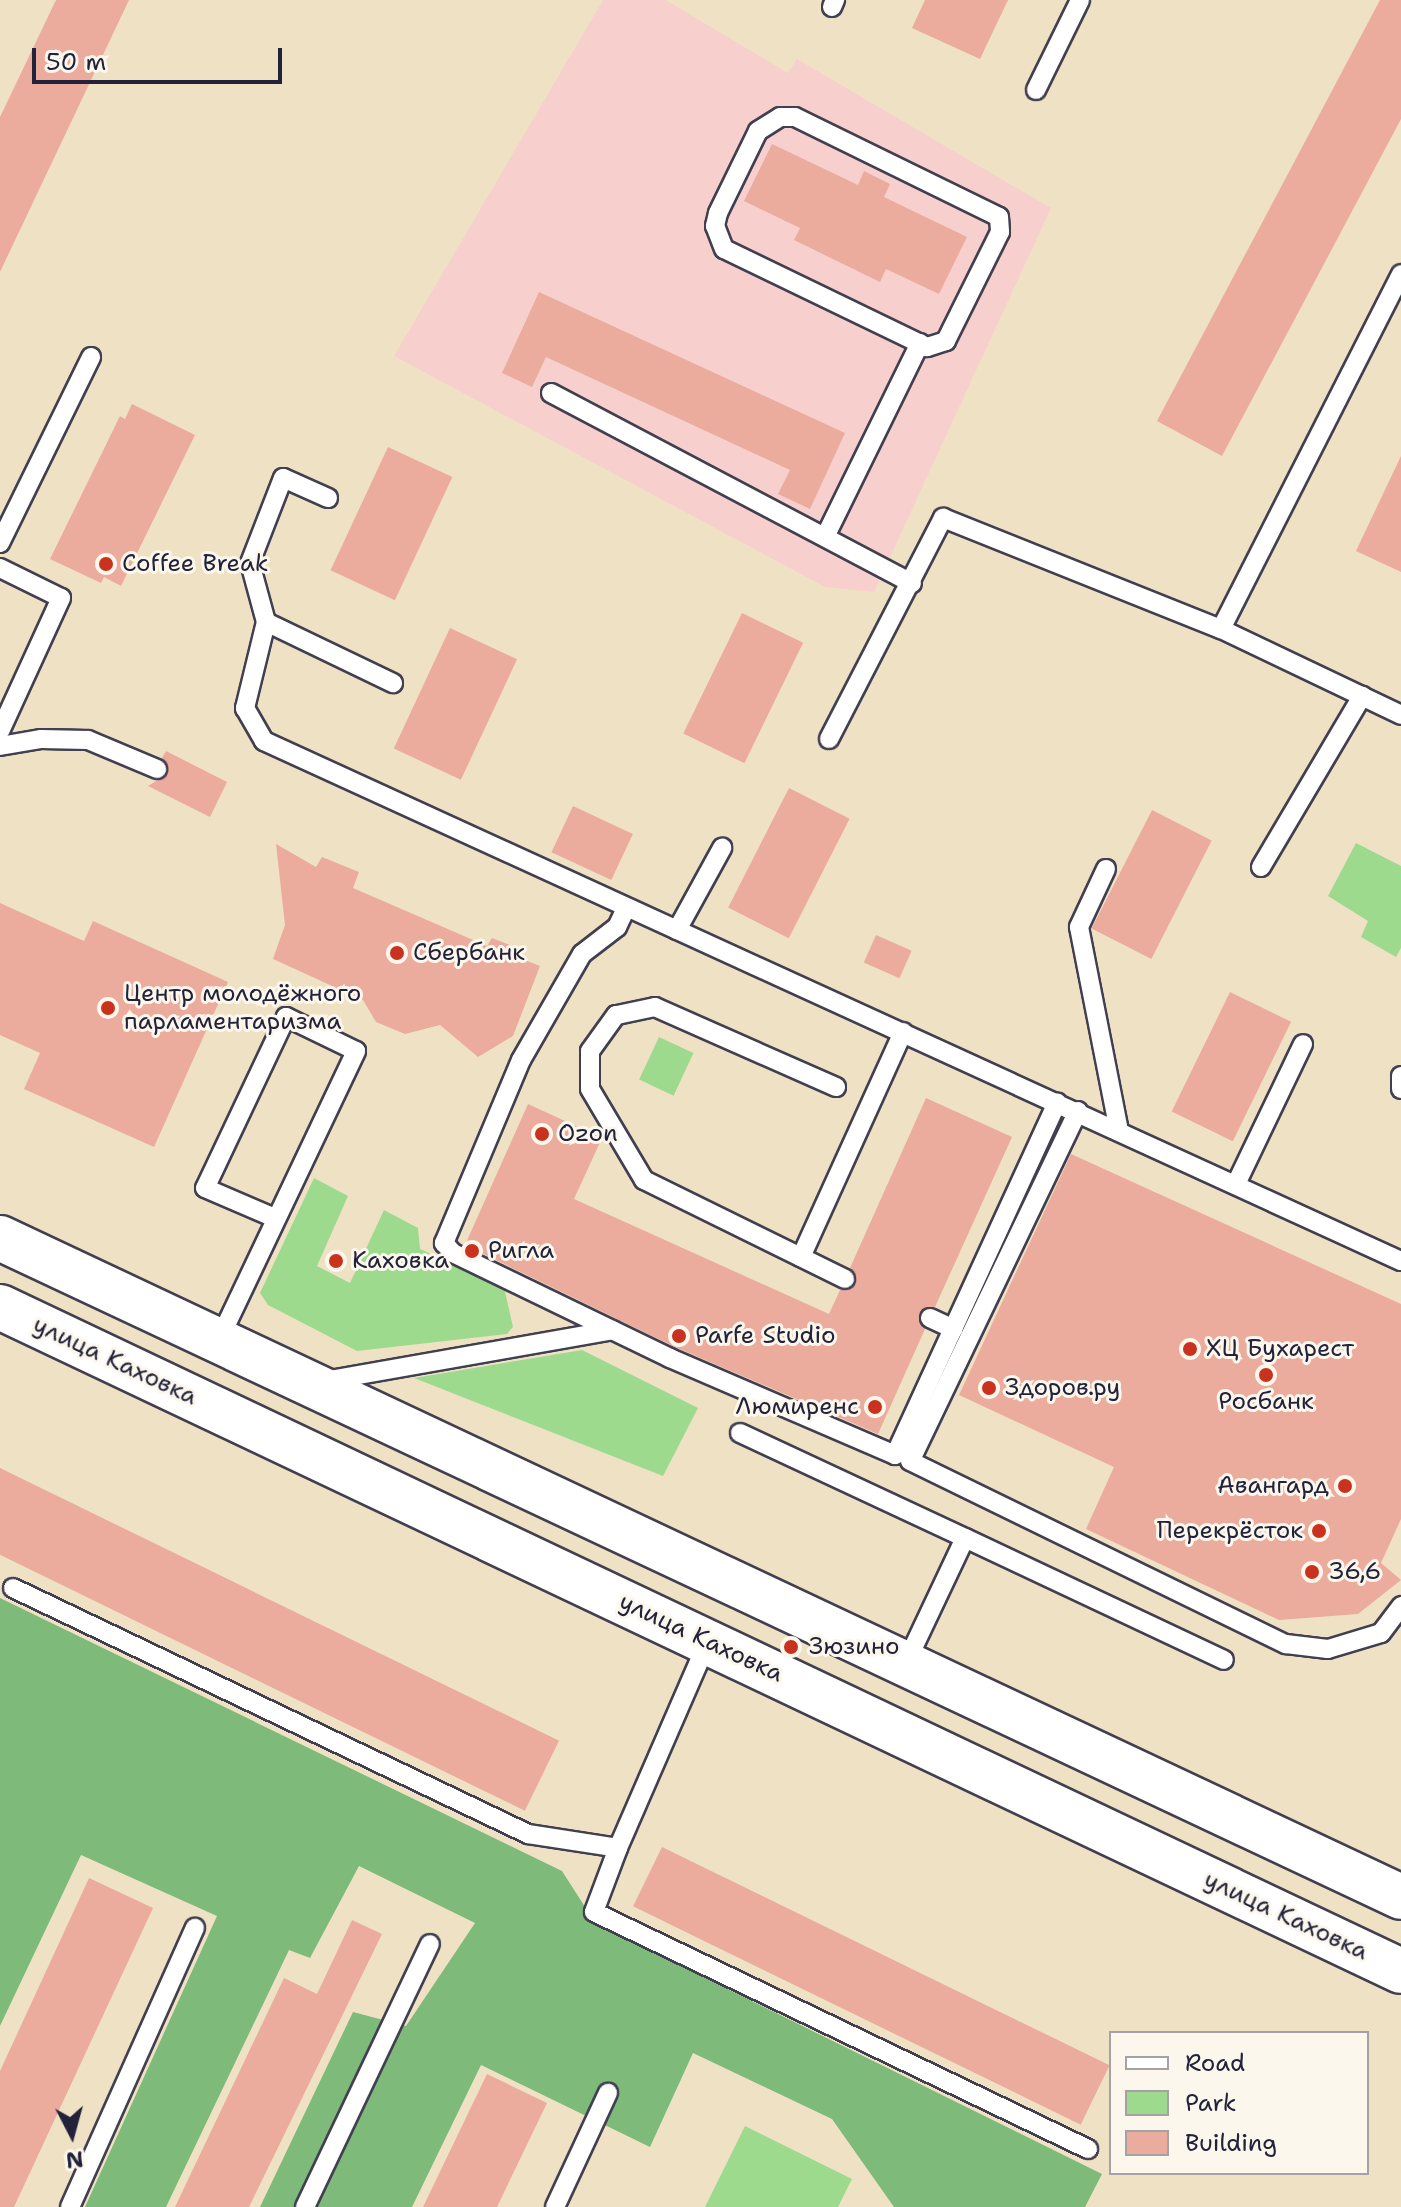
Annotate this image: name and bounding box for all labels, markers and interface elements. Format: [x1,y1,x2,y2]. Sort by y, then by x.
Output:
scale bar [36,32,286,82]
text: 50 m [46,46,106,78]
place label: Coffee Break [122,550,269,578]
marker: Coffee Break [97,555,115,573]
place label: Сбербанк [413,939,525,967]
marker: Сбербанк [388,944,406,962]
place label: Центр молодёжного парламентаризма [124,980,361,1036]
marker: Центр молодёжного парламентаризма [99,999,117,1017]
place label: Ozon [558,1120,618,1148]
marker: Ozon [533,1125,551,1143]
place label: Ригла [488,1237,554,1265]
marker: Ригла [463,1242,481,1260]
place label: Каховка [352,1247,449,1275]
marker: Каховка [327,1252,345,1270]
street label: улица Каховка [28,1310,202,1412]
place label: Parfe Studio [695,1322,835,1350]
marker: Parfe Studio [670,1327,688,1345]
place label: ХЦ Бухарест [1206,1335,1354,1363]
marker: ХЦ Бухарест [1181,1340,1199,1358]
marker: Росбанк [1257,1366,1275,1384]
place label: Здоров.ру [1005,1374,1120,1402]
marker: Здоров.ру [980,1379,998,1397]
place label: Росбанк [1218,1388,1314,1416]
place label: Люмиренс [736,1393,859,1421]
marker: Люмиренс [866,1398,884,1416]
place label: Авангард [1217,1472,1329,1500]
marker: Авангард [1336,1477,1354,1495]
place label: Перекрёсток [1157,1517,1303,1545]
marker: Перекрёсток [1310,1522,1328,1540]
place label: 36,6 [1328,1558,1381,1586]
marker: 36,6 [1303,1563,1321,1581]
street label: улица Каховка [614,1587,788,1689]
place label: Зюзино [809,1633,899,1661]
marker: Зюзино [780,1636,802,1658]
street label: улица Каховка [1199,1865,1373,1967]
legend [1109,2031,1369,2175]
text: Road [1185,2047,1245,2079]
text: Park [1185,2087,1237,2119]
north arrow [32,2095,112,2175]
text: Building [1185,2127,1277,2159]
text: N [64,2144,85,2175]

